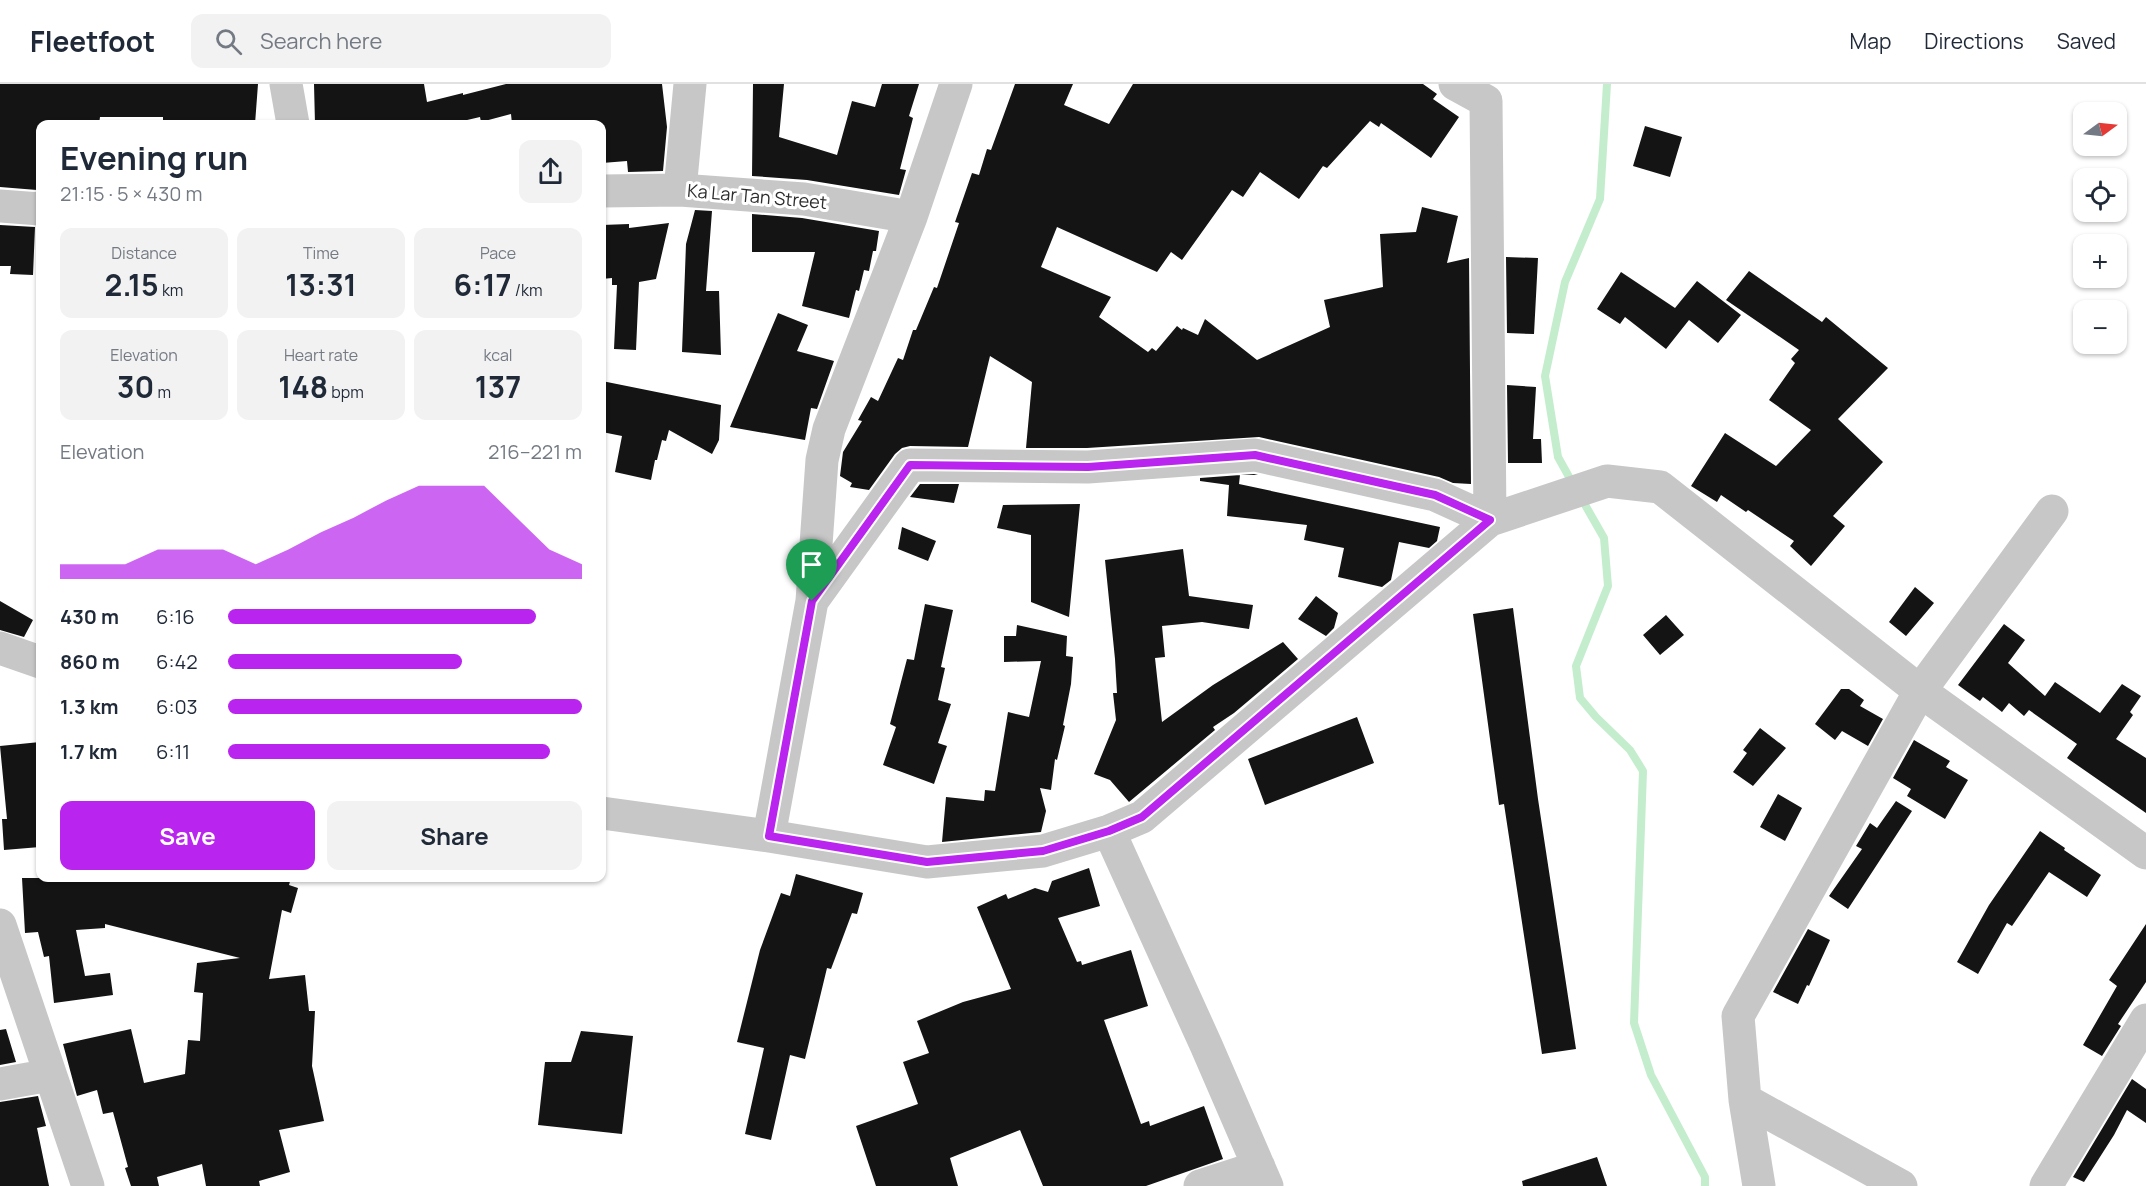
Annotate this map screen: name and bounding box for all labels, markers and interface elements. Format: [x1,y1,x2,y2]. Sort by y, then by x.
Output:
search box [191,14,611,68]
text: Fleetfoot [30,22,155,60]
icon: search [212,25,245,58]
text: Search here [260,26,382,56]
text: Map [1850,27,1891,55]
text: Directions [1924,27,2024,55]
text: Saved [2057,27,2116,55]
north arrow [2073,102,2127,156]
map controls [2073,102,2127,354]
text: Evening run [60,135,248,180]
button: share [519,140,582,203]
button: locate [2073,168,2127,222]
street label: Ka Lar Tan Street [686,178,828,214]
text: 21:15 · 5 × 430 m [60,180,202,207]
button: + [2073,234,2127,288]
text: Distance [111,242,177,264]
text: Time [303,242,339,264]
text: Pace [480,242,516,264]
text: 2.15 [105,264,159,305]
text: 13:31 [285,264,357,305]
text: 6:17 [454,264,512,305]
text: km [159,279,183,301]
text: /km [512,279,542,301]
button: − [2073,300,2127,354]
text: Elevation [110,344,178,366]
text: Heart rate [284,344,358,366]
text: kcal [483,344,513,366]
text: 30 [117,366,154,407]
text: 148 [278,366,328,407]
text: 137 [475,366,521,407]
text: m [154,381,171,403]
text: bpm [328,381,364,403]
text: Elevation [60,438,144,465]
text: 216–221 m [488,438,582,465]
pin [786,539,837,601]
icon: arrive [795,548,828,581]
text: 430 m [60,603,119,630]
text: 6:16 [156,603,195,630]
text: 860 m [60,648,120,675]
text: 6:42 [156,648,198,675]
text: 1.3 km [60,693,118,720]
text: 6:03 [156,693,198,720]
text: 1.7 km [60,738,117,765]
text: 6:11 [156,738,190,765]
button: Save [60,801,315,870]
button: Share [327,801,582,870]

